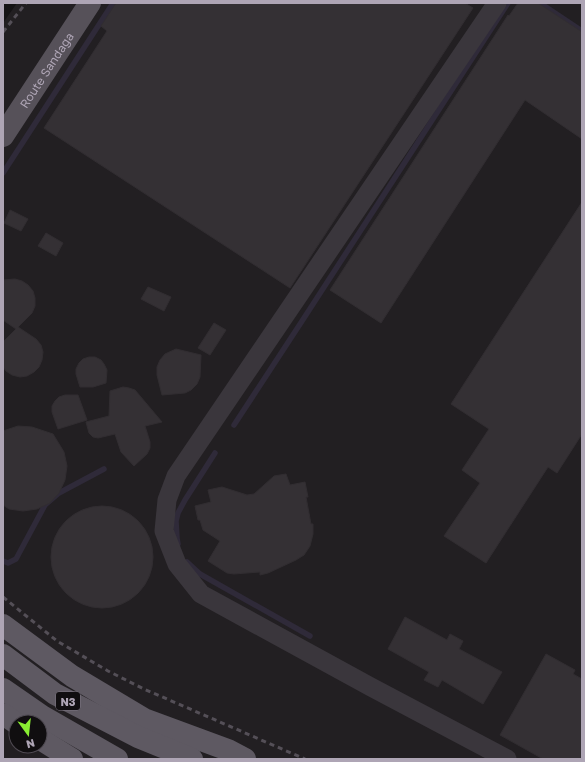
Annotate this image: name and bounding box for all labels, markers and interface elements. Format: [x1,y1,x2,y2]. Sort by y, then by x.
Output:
street label: Route Sandaga [16,29,76,111]
road number: N3 [56,692,80,710]
north arrow [8,714,48,754]
text: N [25,737,36,752]

